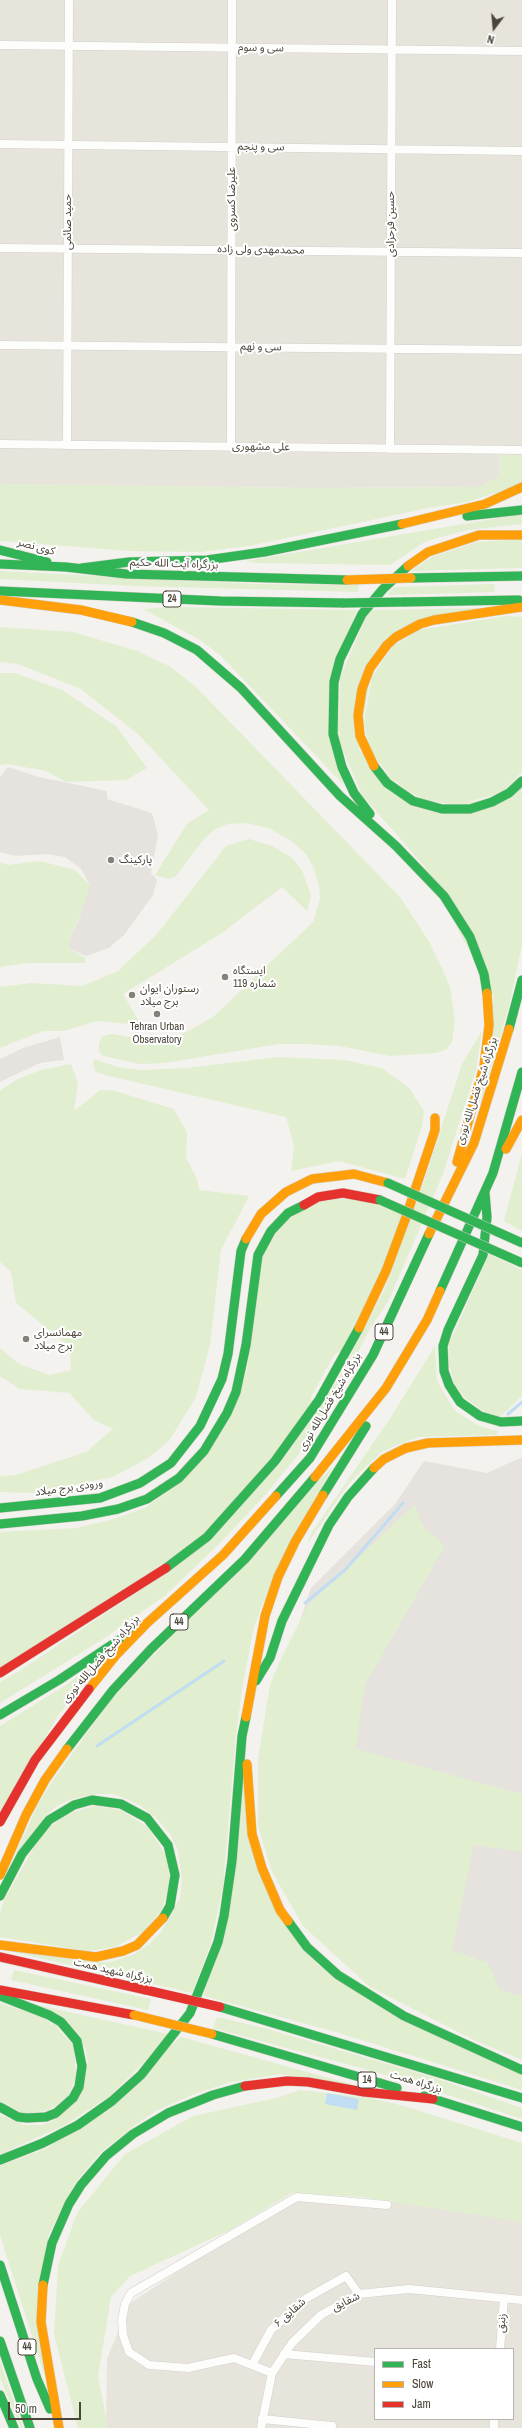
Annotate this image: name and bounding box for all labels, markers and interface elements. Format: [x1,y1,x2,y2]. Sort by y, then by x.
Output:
north arrow [474,8,514,48]
text: N [486,32,496,47]
street label: سی و سوم [238,41,284,55]
street label: سی و پنجم [237,140,285,154]
street label: علیرضا کسروی [225,167,239,231]
street label: حسین فرحزادی [384,191,398,257]
street label: حمید صائمی [61,194,75,250]
street label: محمدمهدی ولی زاده [217,243,305,257]
street label: سی و نهم [240,340,282,354]
street label: علی مشهوری [232,440,290,454]
street label: کوی نصر [16,536,56,558]
street label: بزرگراه آیت الله حکیم [130,556,218,572]
road number: 24 [163,591,181,607]
place label: پارکینگ [119,853,152,867]
marker: پارکینگ [106,855,116,865]
place label: ایستگاه شماره 119 [233,964,276,990]
marker: ایستگاه شماره 119 [220,972,230,982]
place label: رستوران ایوان برج میلاد [140,982,199,1008]
marker: رستوران ایوان برج میلاد [127,990,137,1000]
marker: Tehran Urban Observatory [152,1009,162,1019]
place label: Tehran Urban Observatory [130,1020,184,1046]
street label: بزرگراه شیخ فضل‌الله نوری [453,1036,501,1146]
road number: 44 [375,1324,393,1340]
place label: مهمانسرای برج میلاد [34,1326,82,1352]
marker: مهمانسرای برج میلاد [21,1334,31,1344]
street label: بزرگراه شیخ فضل‌الله نوری [295,1351,365,1453]
street label: ورودی برج میلاد [34,1477,104,1499]
street label: بزرگراه شیخ فضل‌الله نوری [59,1612,143,1706]
road number: 44 [170,1614,188,1630]
street label: بزرگراه شهید همت [72,1956,154,1986]
street label: بزرگراه همت [388,2068,444,2096]
road number: 14 [358,2072,376,2088]
street label: شقایق [330,2290,362,2314]
street label: شقایق ۶ [271,2295,309,2331]
street label: زنبق [495,2313,509,2333]
road number: 44 [18,2339,36,2355]
legend [374,2348,514,2420]
text: Fast [412,2356,431,2372]
text: Slow [412,2376,433,2392]
scale bar [10,2394,83,2420]
text: Jam [412,2396,431,2412]
text: 50 m [15,2401,37,2417]

